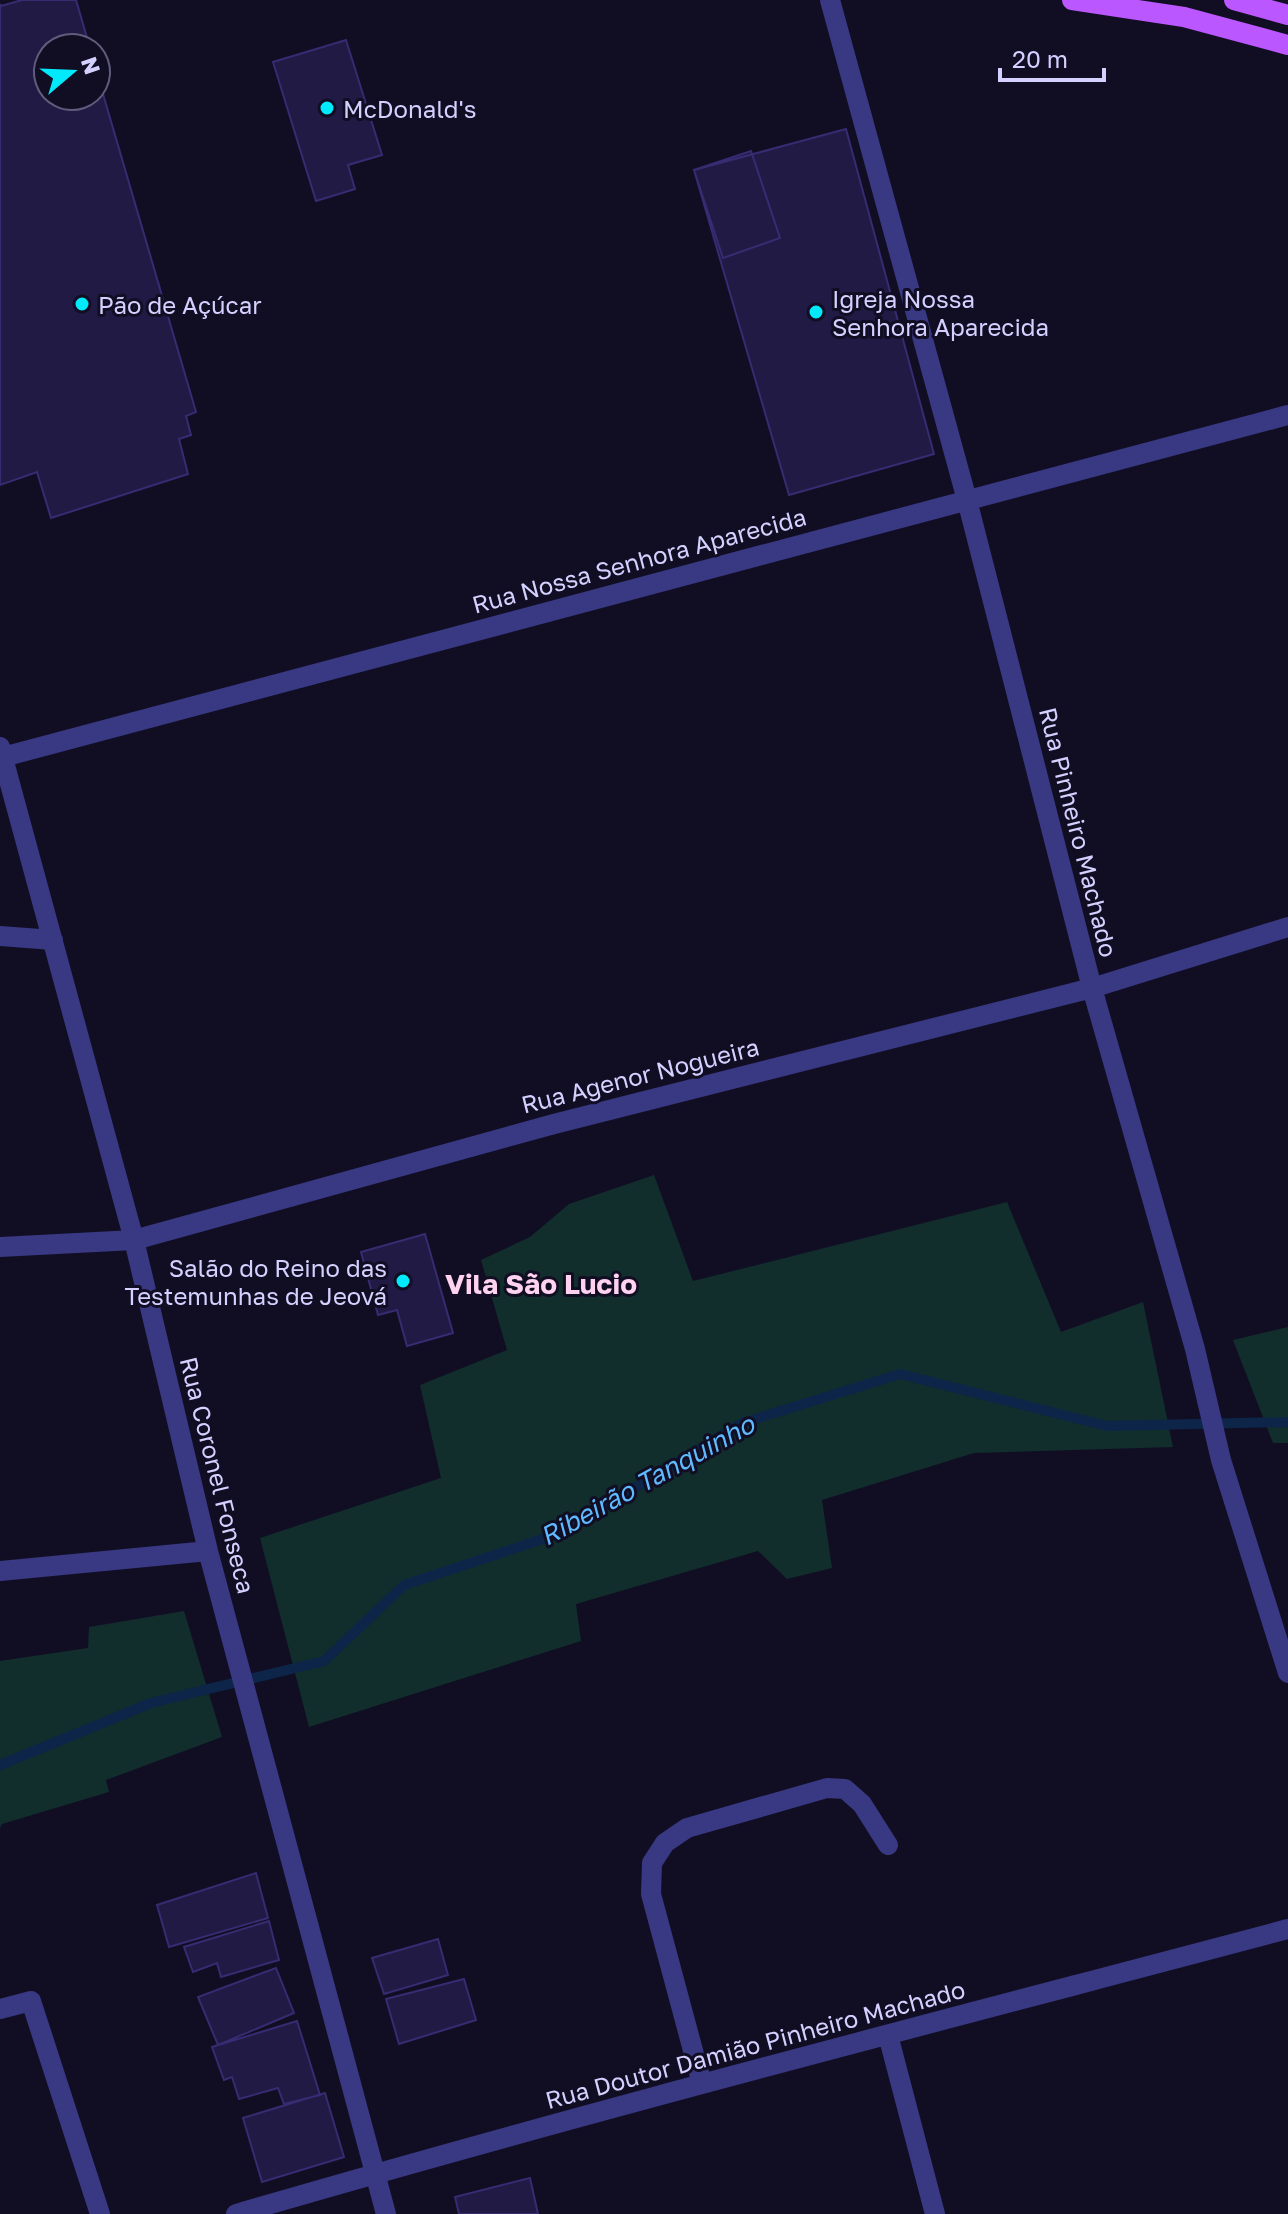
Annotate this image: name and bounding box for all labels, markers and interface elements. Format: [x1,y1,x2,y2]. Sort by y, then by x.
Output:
north arrow [32,32,112,112]
scale bar [1000,32,1104,82]
text: 20 m [1012,44,1068,73]
text: N [76,53,107,78]
place label: McDonald's [343,94,476,123]
marker: McDonald's [318,99,336,117]
place label: Igreja Nossa Senhora Aparecida [832,284,1049,341]
place label: Pão de Açúcar [98,290,262,319]
marker: Pão de Açúcar [73,295,91,313]
marker: Igreja Nossa Senhora Aparecida [807,303,825,321]
street label: Rua Nossa Senhora Aparecida [469,501,809,619]
street label: Rua Pinheiro Machado [1034,704,1124,960]
street label: Rua Agenor Nogueira [518,1031,762,1119]
place label: Salão do Reino das Testemunhas de Jeová [124,1253,387,1310]
district label: Vila São Lucio [445,1267,637,1300]
marker: Salão do Reino das Testemunhas de Jeová [394,1272,412,1290]
street label: Rua Coronel Fonseca [175,1354,261,1596]
water label: Ribeirão Tanquinho [534,1408,761,1552]
street label: Rua Doutor Damião Pinheiro Machado [542,1974,968,2114]

